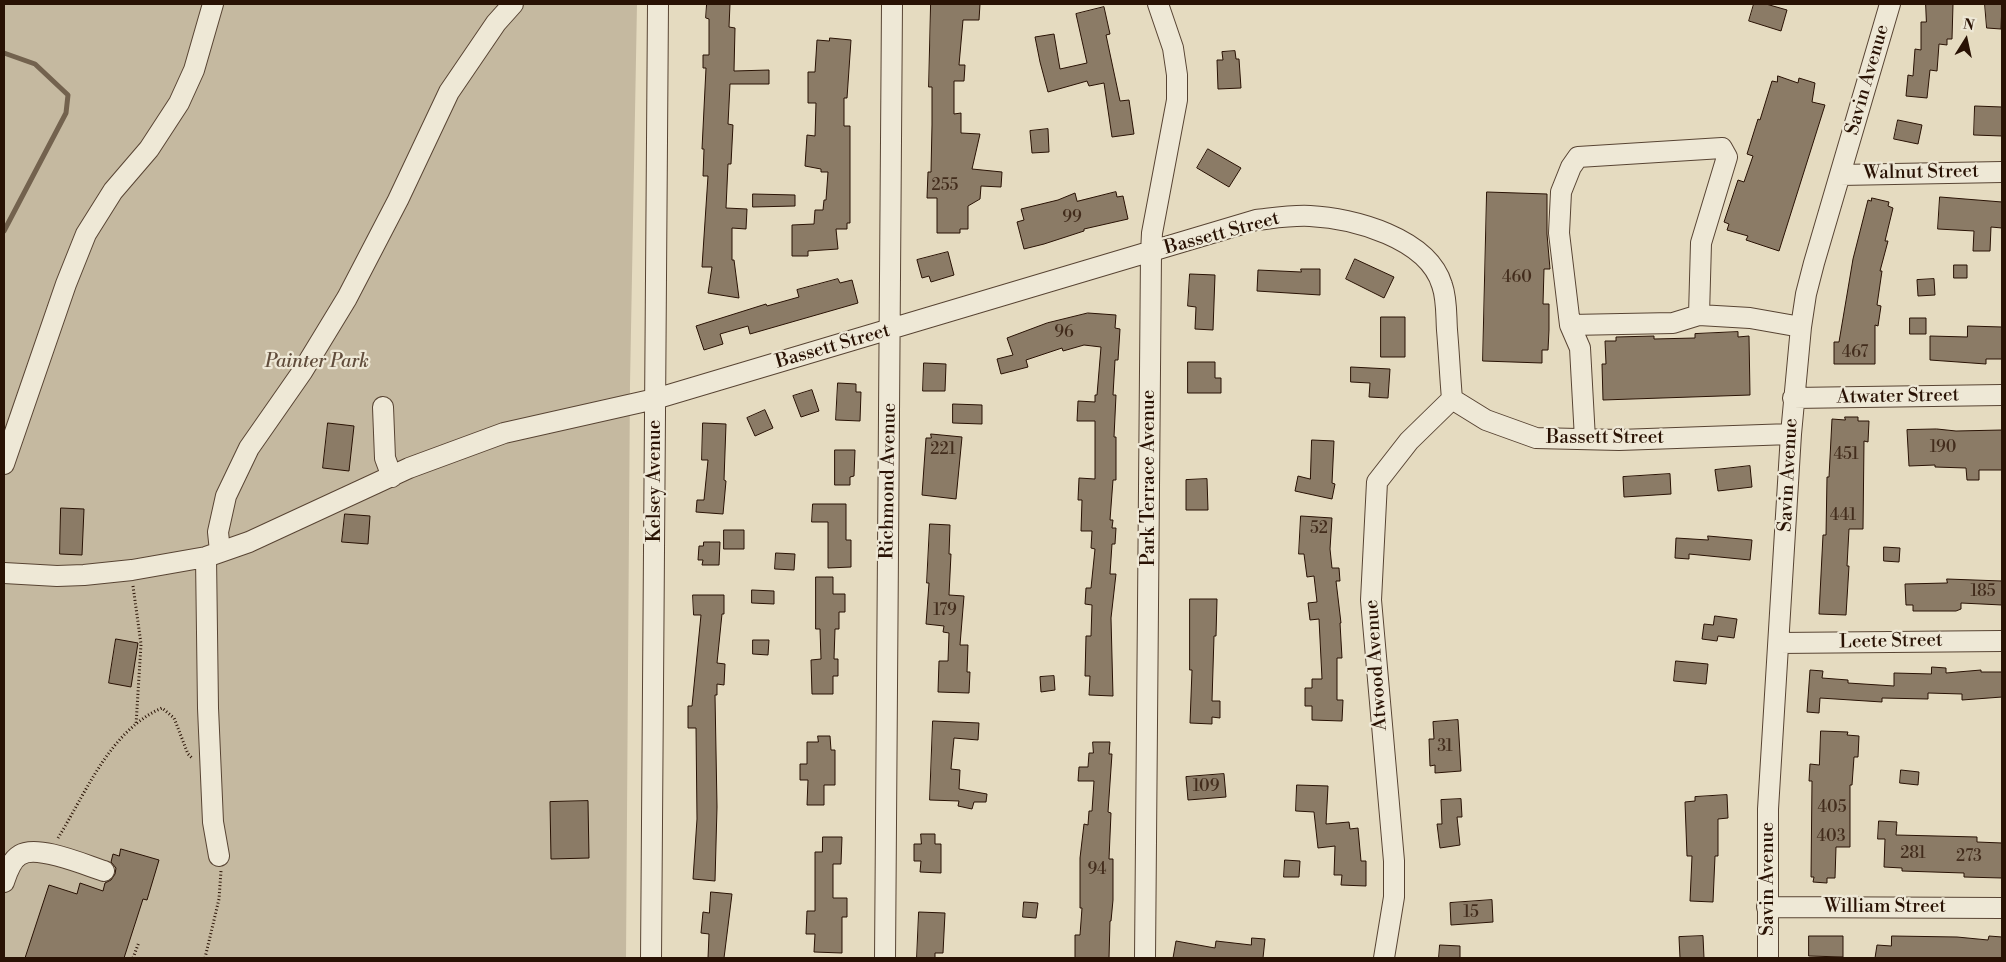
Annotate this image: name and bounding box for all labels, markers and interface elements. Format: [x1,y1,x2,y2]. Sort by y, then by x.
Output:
north arrow [1941,15,1991,65]
text: N [1962,15,1976,35]
street label: Savin Avenue [1841,22,1895,138]
street label: Walnut Street [1863,161,1979,185]
house number: 255 [932,176,958,196]
house number: 99 [1062,208,1082,228]
street label: Bassett Street [1162,208,1282,260]
house number: 460 [1502,268,1532,288]
street label: Bassett Street [773,320,893,374]
house number: 96 [1054,323,1074,343]
house number: 467 [1842,343,1868,363]
park label: Painter Park [265,351,369,373]
street label: Atwater Street [1837,385,1959,409]
street label: Park Terrace Avenue [1138,390,1160,566]
street label: Richmond Avenue [876,403,902,559]
street label: Savin Avenue [1775,418,1803,532]
street label: Kelsey Avenue [644,420,666,542]
street label: Bassett Street [1546,427,1664,449]
house number: 190 [1930,438,1956,458]
house number: 221 [930,440,956,460]
house number: 451 [1833,445,1859,465]
house number: 441 [1830,506,1856,526]
house number: 52 [1310,519,1328,539]
house number: 185 [1970,582,1996,602]
street label: Atwood Avenue [1361,599,1393,731]
house number: 179 [933,601,957,621]
street label: Leete Street [1839,630,1943,654]
house number: 31 [1437,737,1453,757]
house number: 109 [1193,777,1219,797]
house number: 405 [1818,798,1846,818]
street label: Savin Avenue [1757,822,1779,936]
house number: 403 [1817,827,1845,847]
house number: 281 [1900,844,1926,864]
house number: 273 [1956,847,1982,867]
house number: 94 [1087,860,1107,880]
street label: William Street [1824,896,1946,918]
house number: 15 [1463,903,1479,923]

